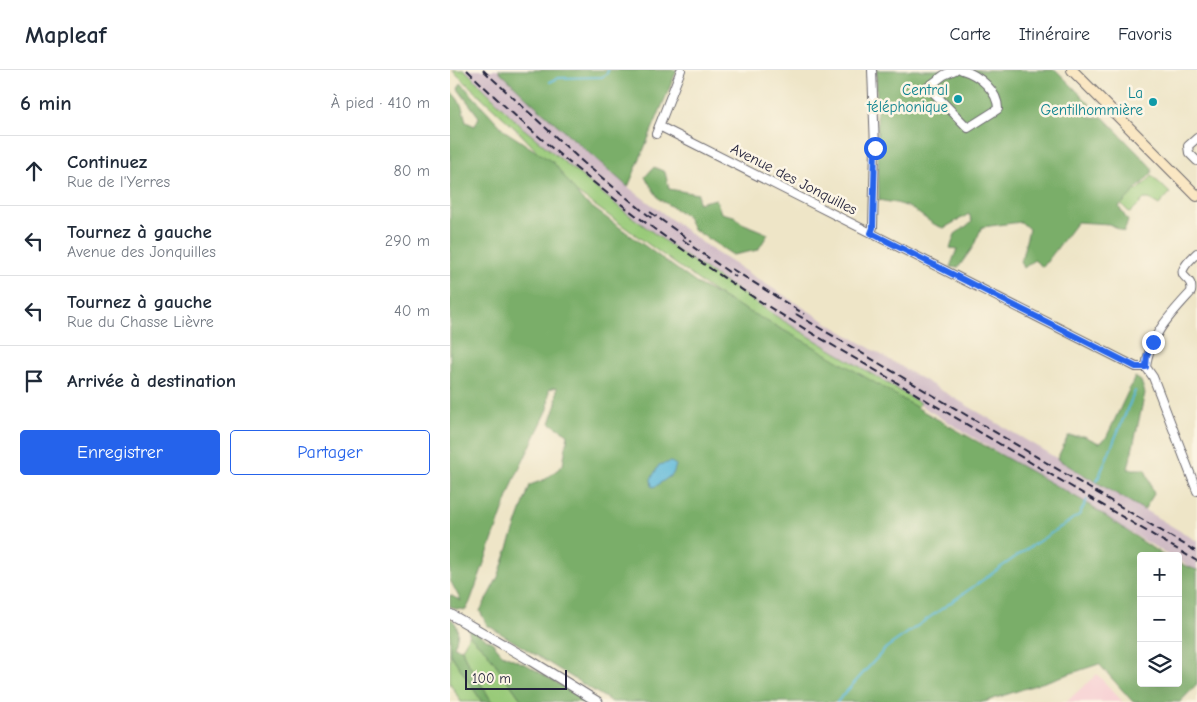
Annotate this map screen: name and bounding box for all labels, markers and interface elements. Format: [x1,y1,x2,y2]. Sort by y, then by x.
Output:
text: Mapleaf [25,21,106,49]
text: Carte [950,24,991,45]
text: Itinéraire [1019,24,1090,45]
text: Favoris [1118,24,1172,45]
place label: Central téléphonique [866,81,948,116]
place label: La Gentilhommière [1041,84,1143,119]
text: 6 min [20,91,72,115]
marker: Central téléphonique [952,93,964,105]
text: À pied · 410 m [331,94,430,112]
marker: La Gentilhommière [1147,96,1159,108]
route start [864,137,887,160]
street label: Avenue des Jonquilles [728,139,860,219]
text: Continuez [67,151,147,173]
icon: ahead [20,157,48,185]
text: 80 m [393,162,430,180]
text: Rue de l'Yerres [67,173,170,191]
text: Tournez à gauche [67,221,212,243]
icon: left [20,227,48,255]
text: 290 m [385,232,430,250]
text: Avenue des Jonquilles [67,243,216,261]
text: Tournez à gauche [67,291,212,313]
icon: left [20,297,48,325]
text: 40 m [394,302,430,320]
text: Rue du Chasse Lièvre [67,313,214,331]
route end [1142,331,1165,354]
icon: arrive [20,367,48,395]
text: Arrivée à destination [67,370,236,392]
button: Enregistrer [20,430,220,475]
button: Partager [230,430,430,475]
map controls [1137,552,1182,687]
button: + [1137,552,1182,597]
button: − [1137,597,1182,642]
button: layers [1137,642,1182,687]
scale bar [465,667,568,690]
text: 100 m [472,670,511,687]

